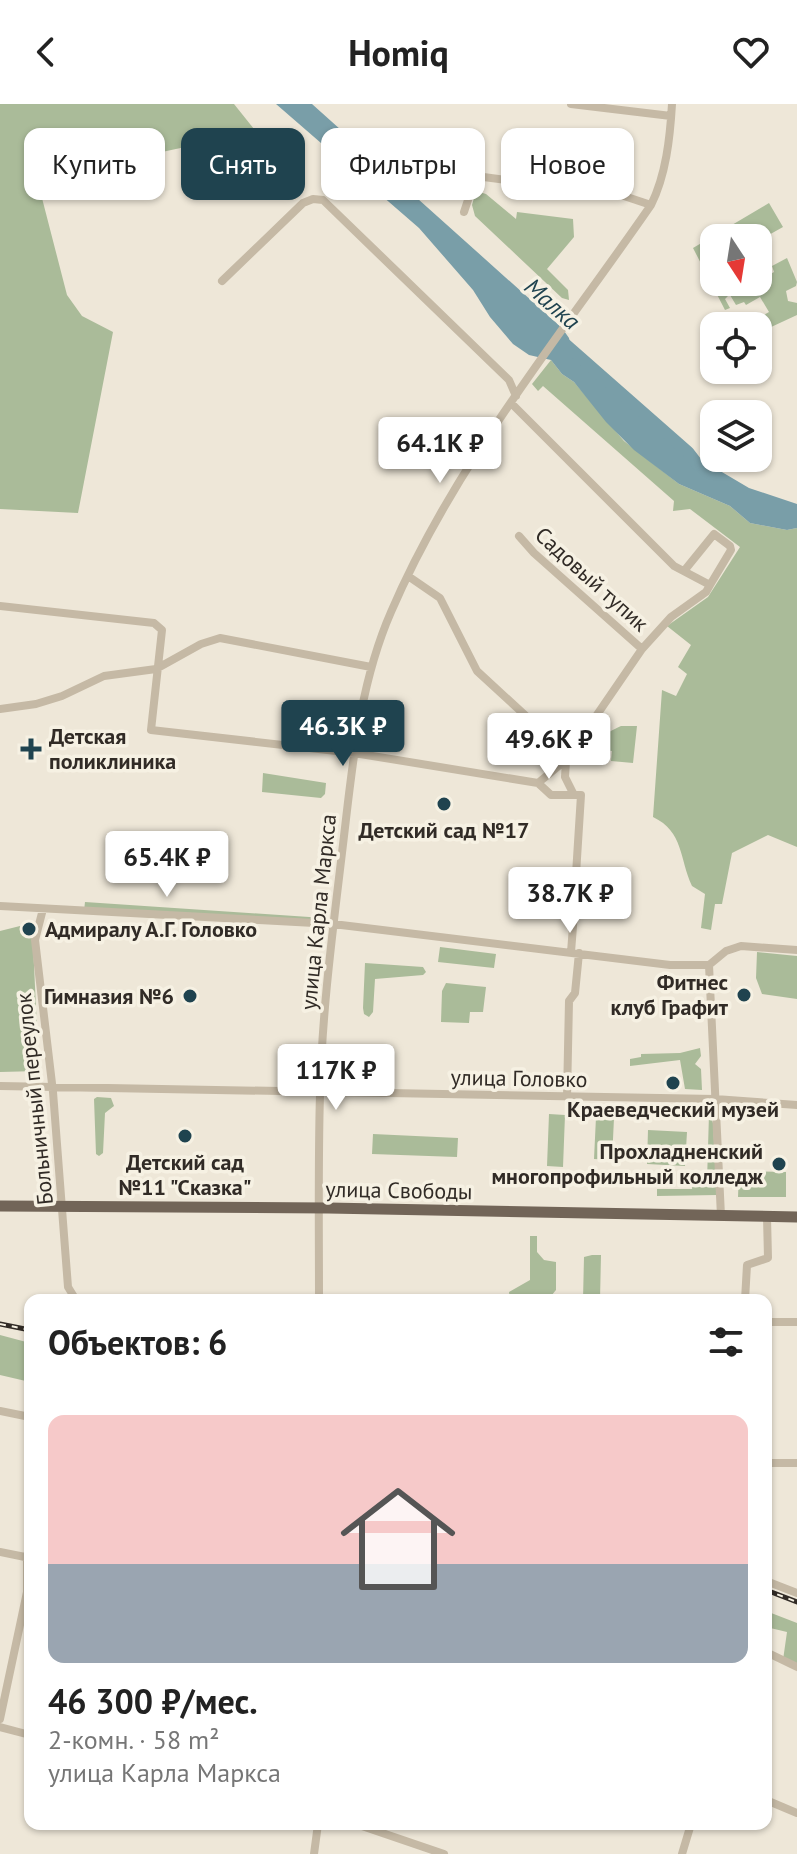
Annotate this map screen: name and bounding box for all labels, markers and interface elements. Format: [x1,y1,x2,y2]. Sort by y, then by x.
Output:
text: Homiq [348,29,449,76]
icon: back [24,30,68,74]
icon: heart [729,30,773,74]
chip: Купить [24,128,165,200]
chip: Снять [181,128,305,200]
chip: Фильтры [321,128,485,200]
chip: Новое [501,128,634,200]
north arrow [700,224,772,296]
map controls [700,224,772,472]
water label: Малка [518,271,587,336]
button: locate [700,312,772,384]
button: layers [700,400,772,472]
pin: 64.1K ₽ [366,417,514,485]
text: 64.1K ₽ [396,426,484,459]
street label: Садовый тупик [529,521,655,638]
pin: 46.3K ₽ [269,700,417,768]
text: 46.3K ₽ [299,709,387,742]
pin: 49.6K ₽ [475,713,623,781]
place label: Детская поликлиника [49,722,176,775]
text: 49.6K ₽ [505,722,593,755]
marker: Детская поликлиника [20,738,42,760]
marker: Детский сад №17 [435,795,453,813]
street label: улица Карла Маркса [294,812,342,1012]
place label: Детский сад №17 [359,816,529,844]
pin: 65.4K ₽ [93,831,241,899]
text: 65.4K ₽ [123,840,211,873]
pin: 38.7K ₽ [496,867,644,935]
text: 38.7K ₽ [526,876,614,909]
place label: Адмиралу А.Г. Головко [45,915,257,943]
marker: Адмиралу А.Г. Головко [20,920,38,938]
place label: Фитнес клуб Графит [611,968,729,1021]
place label: Гимназия №6 [44,982,174,1010]
marker: Фитнес клуб Графит [735,986,753,1004]
marker: Гимназия №6 [181,987,199,1005]
street label: Больничный переулок [9,991,59,1206]
pin: 117K ₽ [271,1044,401,1112]
text: 117K ₽ [296,1053,376,1086]
street label: улица Головко [450,1063,588,1093]
marker: Краеведческий музей [664,1074,682,1092]
place label: Краеведческий музей [567,1095,779,1123]
marker: Детский сад №11 "Сказка" [176,1127,194,1145]
place label: Прохладненский многопрофильный колледж [491,1137,764,1190]
place label: Детский сад №11 "Сказка" [118,1148,252,1201]
marker: Прохладненский многопрофильный колледж [770,1155,788,1173]
street label: улица Свободы [325,1175,473,1205]
text: Объектов: 6 [48,1320,227,1364]
icon: filters [704,1320,748,1364]
icon: home [326,1467,470,1611]
text: 46 300 ₽/мес. [48,1679,258,1723]
text: 2-комн. · 58 m² [48,1723,219,1756]
text: улица Карла Маркса [48,1756,281,1789]

